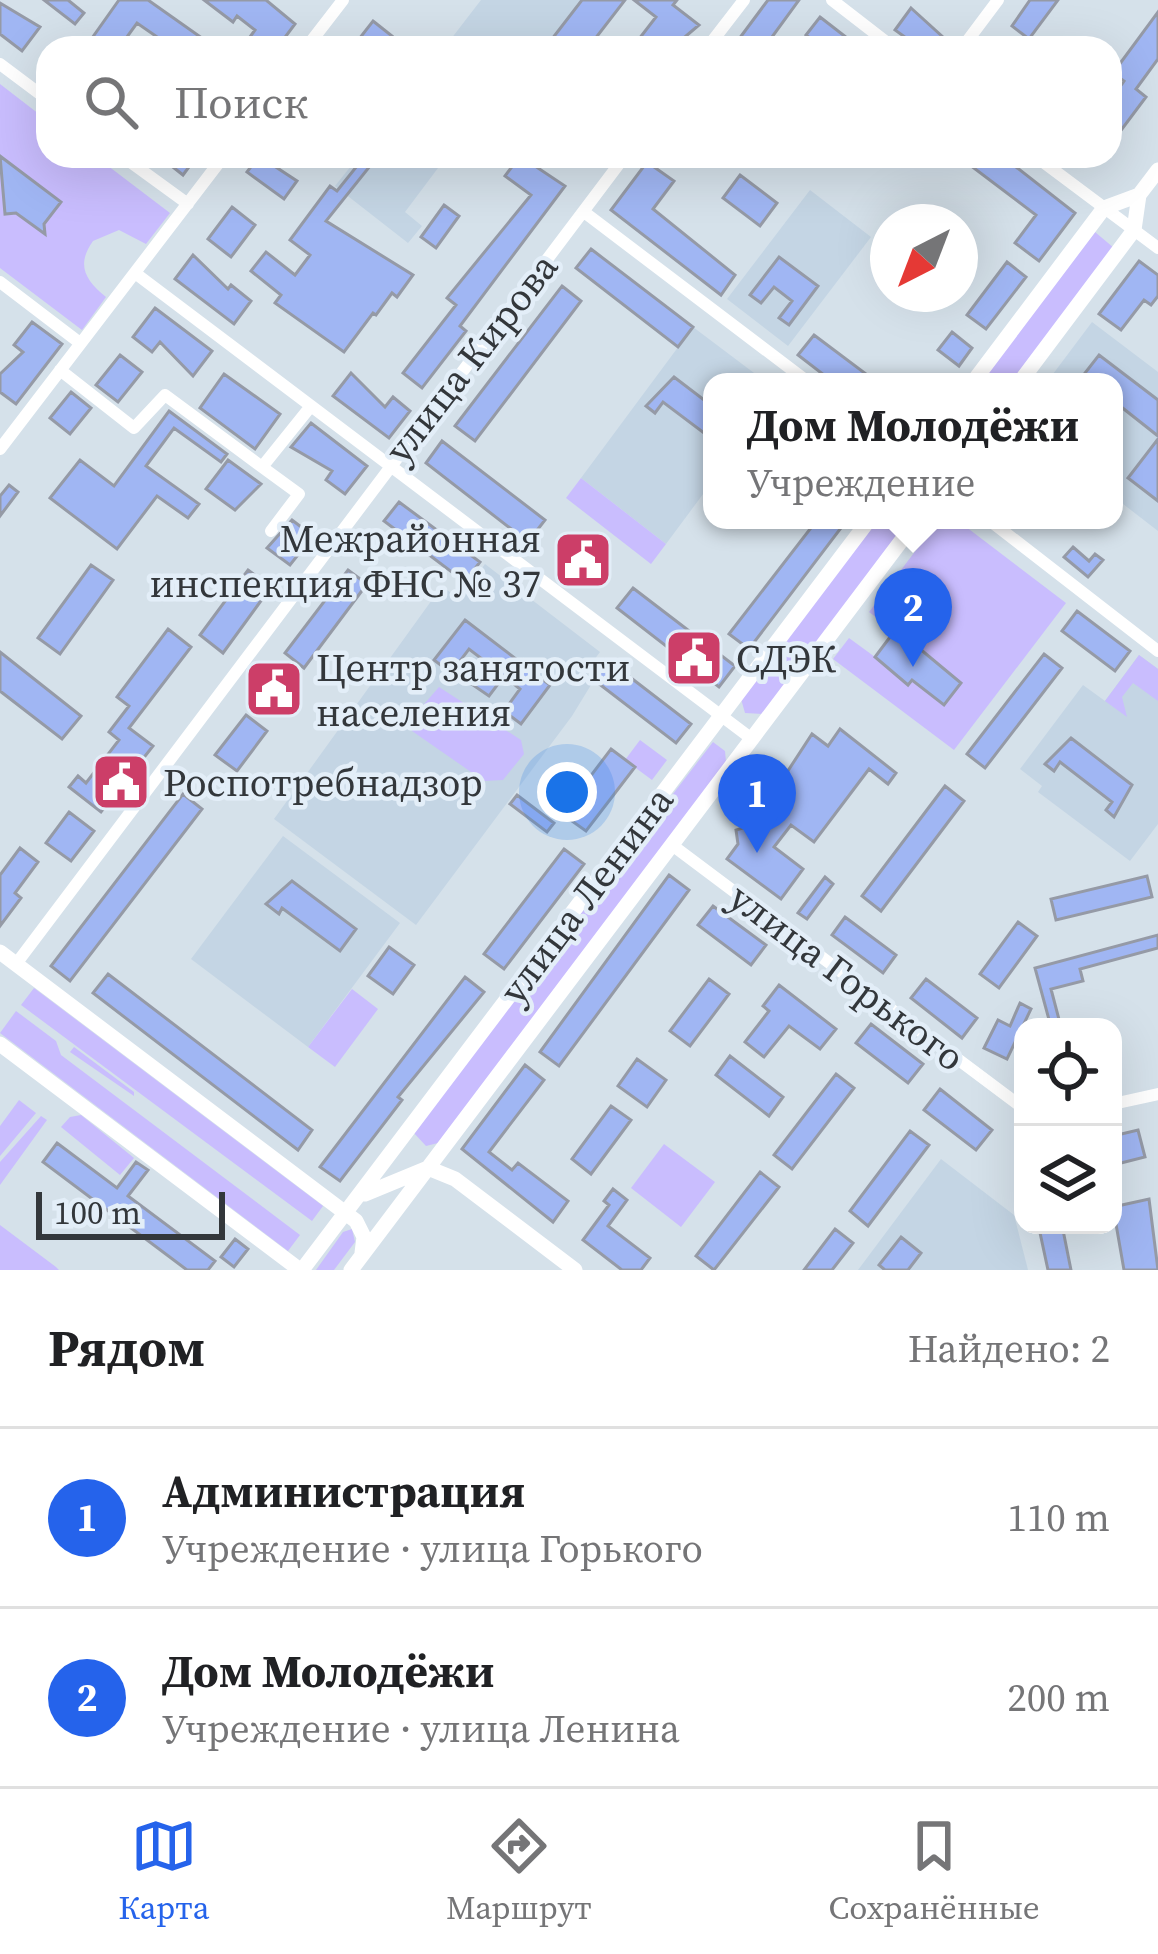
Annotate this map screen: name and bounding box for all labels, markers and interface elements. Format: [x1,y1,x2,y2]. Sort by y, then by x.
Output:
search box [36,36,1122,168]
icon: search [78,69,144,135]
text: Поиск [174,71,308,133]
north arrow [870,204,978,312]
street label: улица Кирова [372,242,570,474]
popup [703,373,1123,529]
text: Дом Молодёжи [747,394,1079,456]
text: Учреждение [747,456,975,509]
place label: Межрайонная инспекция ФНС № 37 [150,512,541,610]
public building icon: Межрайонная инспекция ФНС № 37 [552,529,614,591]
pin: 2 [874,568,952,667]
public building icon: СДЭК [663,627,725,689]
place label: СДЭК [736,632,836,685]
place label: Центр занятости населения [316,641,630,739]
public building icon: Центр занятости населения [243,658,305,720]
public building icon: Роспотребнадзор [90,751,152,813]
pin: 1 [718,754,796,853]
place label: Роспотребнадзор [163,756,483,809]
your location [537,762,597,822]
street label: улица Ленина [487,775,685,1015]
street label: улица Горького [718,871,976,1083]
map controls [1014,1018,1122,1234]
button: locate [1014,1018,1122,1126]
button: layers [1014,1126,1122,1234]
scale bar [36,1186,225,1239]
text: 100 m [54,1190,141,1235]
text: Рядом [48,1313,205,1383]
text: Найдено: 2 [908,1322,1110,1375]
text: Администрация [162,1460,525,1522]
text: 1 [76,1491,98,1544]
text: 110 m [1007,1491,1110,1544]
text: Учреждение · улица Горького [162,1522,703,1575]
text: Дом Молодёжи [162,1640,495,1702]
text: 2 [76,1671,98,1724]
text: 200 m [1007,1671,1110,1724]
text: Учреждение · улица Ленина [162,1702,680,1755]
tab: Карта [118,1813,209,1930]
tab: Маршрут [446,1813,592,1930]
tab: Сохранённые [828,1813,1040,1930]

